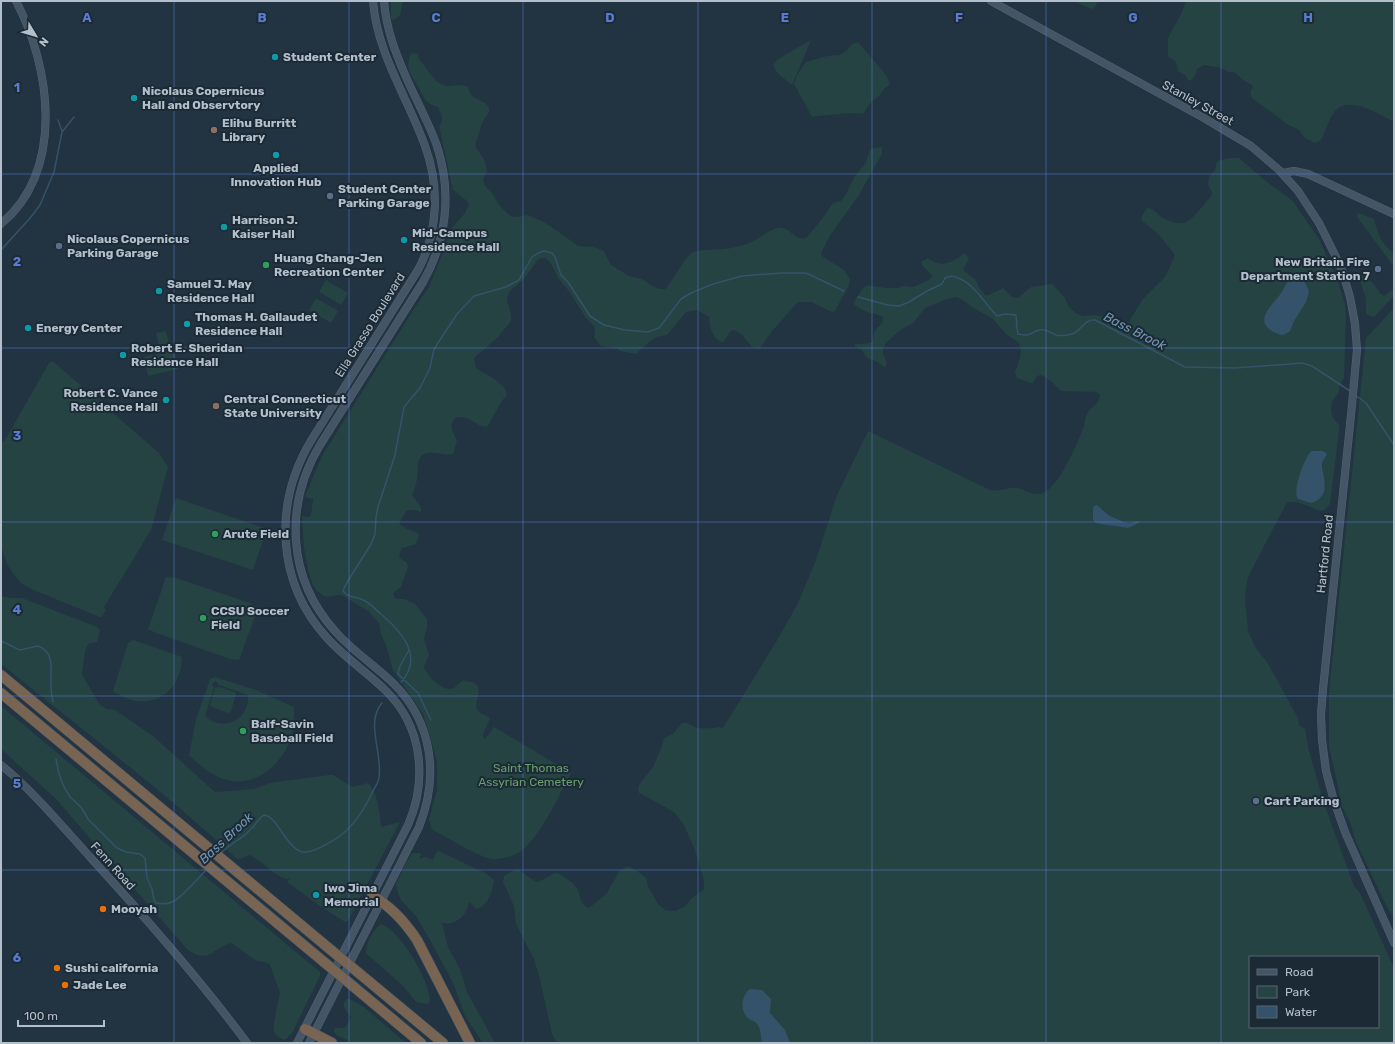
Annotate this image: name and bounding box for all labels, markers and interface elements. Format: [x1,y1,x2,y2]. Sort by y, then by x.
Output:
text: A [82,10,92,25]
text: B [257,10,267,25]
text: C [431,10,441,25]
text: D [605,10,615,25]
text: E [781,10,789,25]
text: F [955,10,963,25]
text: G [1128,10,1138,25]
text: H [1303,10,1313,25]
north arrow [16,16,56,56]
text: N [36,35,51,49]
place label: Student Center [283,50,377,64]
marker: Student Center [270,52,280,62]
street label: Stanley Street [1160,78,1236,129]
text: 1 [14,80,20,95]
place label: Nicolaus Copernicus Hall and Observtory [142,84,265,112]
marker: Nicolaus Copernicus Hall and Observtory [129,93,139,103]
place label: Elihu Burritt Library [222,116,297,144]
marker: Elihu Burritt Library [209,125,219,135]
marker: Applied Innovation Hub [271,150,281,160]
place label: Applied Innovation Hub [230,161,322,189]
place label: Student Center Parking Garage [338,182,432,210]
marker: Student Center Parking Garage [325,191,335,201]
place label: Harrison J. Kaiser Hall [232,213,298,241]
marker: Harrison J. Kaiser Hall [219,222,229,232]
place label: Mid-Campus Residence Hall [412,226,499,254]
place label: Nicolaus Copernicus Parking Garage [67,232,190,260]
marker: Mid-Campus Residence Hall [399,235,409,245]
marker: Nicolaus Copernicus Parking Garage [54,241,64,251]
place label: Huang Chang-Jen Recreation Center [274,251,385,279]
text: 2 [13,254,21,269]
place label: New Britain Fire Department Station 7 [1241,255,1370,283]
marker: Huang Chang-Jen Recreation Center [261,260,271,270]
marker: New Britain Fire Department Station 7 [1373,264,1383,274]
street label: Ella Grasso Boulevard [332,270,408,380]
place label: Samuel J. May Residence Hall [167,277,254,305]
marker: Samuel J. May Residence Hall [154,286,164,296]
water label: Bass Brook [1101,309,1169,353]
place label: Thomas H. Gallaudet Residence Hall [195,310,318,338]
marker: Thomas H. Gallaudet Residence Hall [182,319,192,329]
place label: Energy Center [36,321,123,335]
marker: Energy Center [23,323,33,333]
place label: Robert E. Sheridan Residence Hall [131,341,243,369]
marker: Robert E. Sheridan Residence Hall [118,350,128,360]
place label: Robert C. Vance Residence Hall [64,386,158,414]
place label: Central Connecticut State University [224,392,346,420]
marker: Robert C. Vance Residence Hall [161,395,171,405]
marker: Central Connecticut State University [211,401,221,411]
text: 3 [13,428,22,443]
street label: Hartford Road [1314,514,1336,594]
place label: Arute Field [223,527,289,541]
marker: Arute Field [210,529,220,539]
text: 4 [13,602,22,617]
place label: CCSU Soccer Field [211,604,290,632]
marker: CCSU Soccer Field [198,613,208,623]
place label: Balf-Savin Baseball Field [251,717,333,745]
marker: Balf-Savin Baseball Field [238,726,248,736]
park label: Saint Thomas Assyrian Cemetery [478,761,584,789]
text: 5 [13,776,21,791]
place label: Cart Parking [1264,794,1339,808]
marker: Cart Parking [1251,796,1261,806]
water label: Bass Brook [196,809,256,867]
street label: Fenn Road [88,839,138,893]
place label: Iwo Jima Memorial [324,881,379,909]
marker: Iwo Jima Memorial [311,890,321,900]
place label: Mooyah [111,902,157,916]
marker: Mooyah [98,904,108,914]
text: 6 [13,950,22,965]
legend [1249,956,1379,1028]
place label: Sushi california [65,961,158,975]
marker: Sushi california [52,963,62,973]
text: Road [1285,965,1313,979]
place label: Jade Lee [73,978,127,992]
marker: Jade Lee [60,980,70,990]
text: Park [1285,985,1311,999]
scale bar [18,1002,104,1028]
text: Water [1285,1005,1317,1019]
text: 100 m [24,1009,58,1023]

